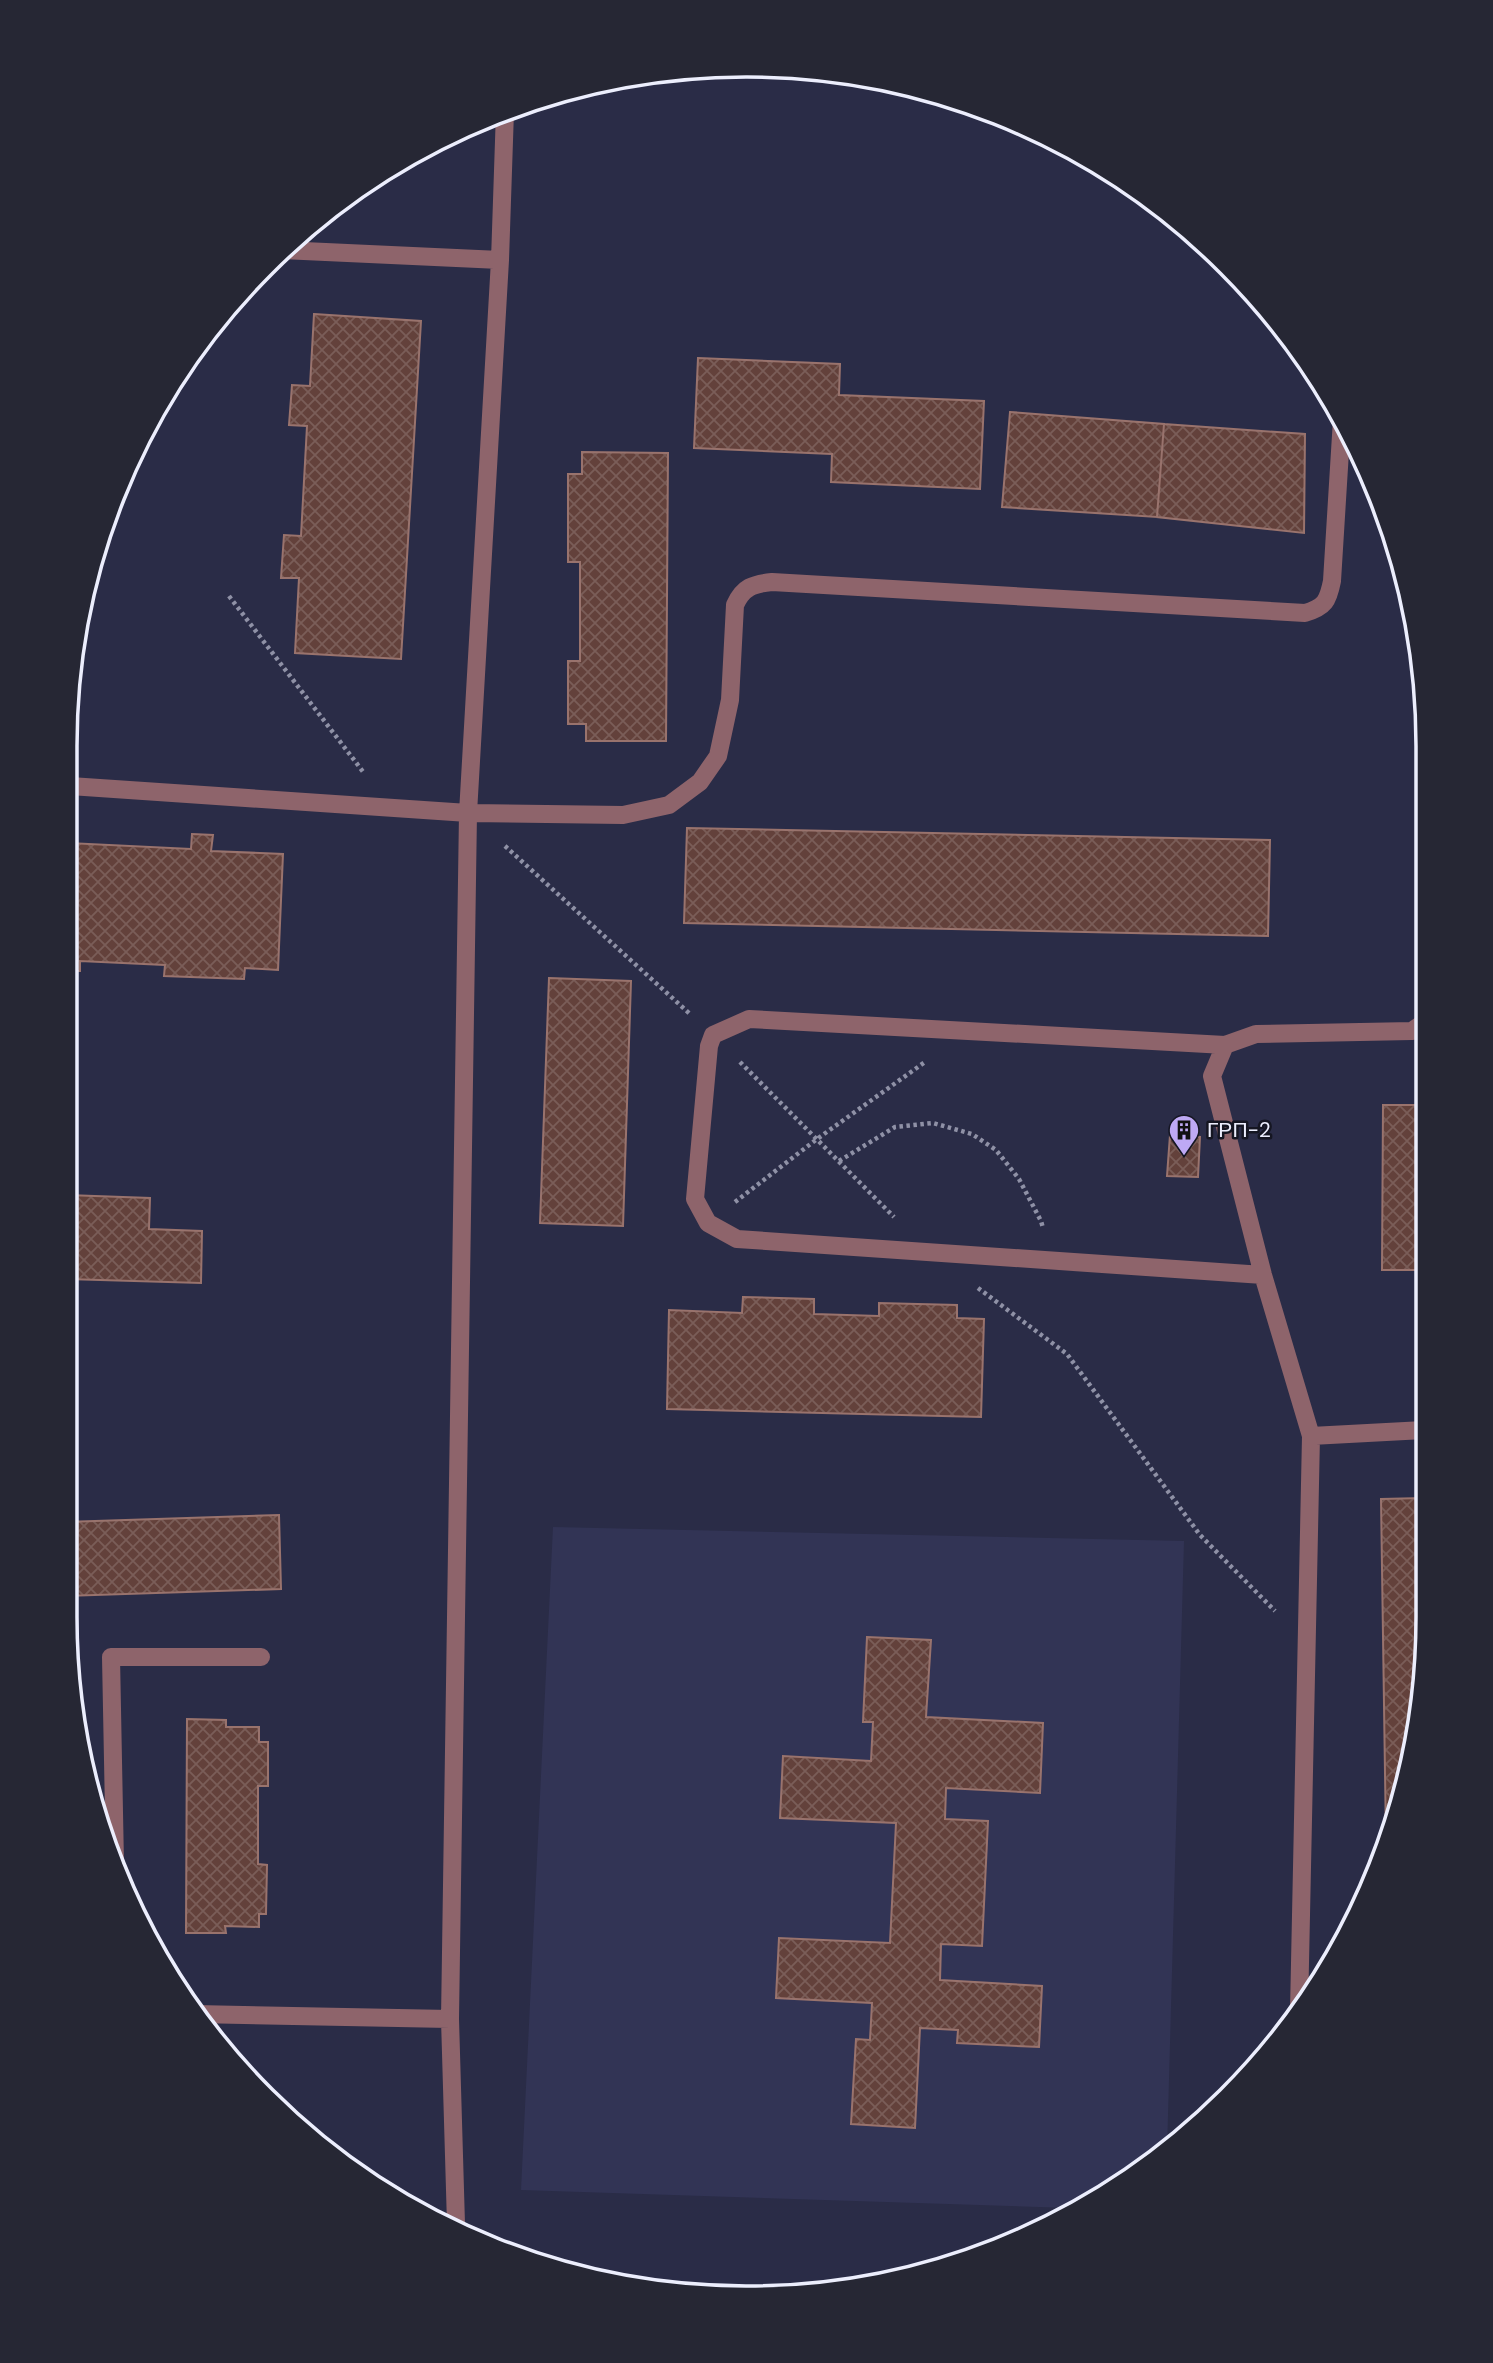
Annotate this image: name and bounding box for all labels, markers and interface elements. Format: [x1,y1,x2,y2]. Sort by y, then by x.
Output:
building icon: ГРП-2 [1167,1113,1201,1157]
place label: ГРП-2 [1207,1116,1271,1144]

